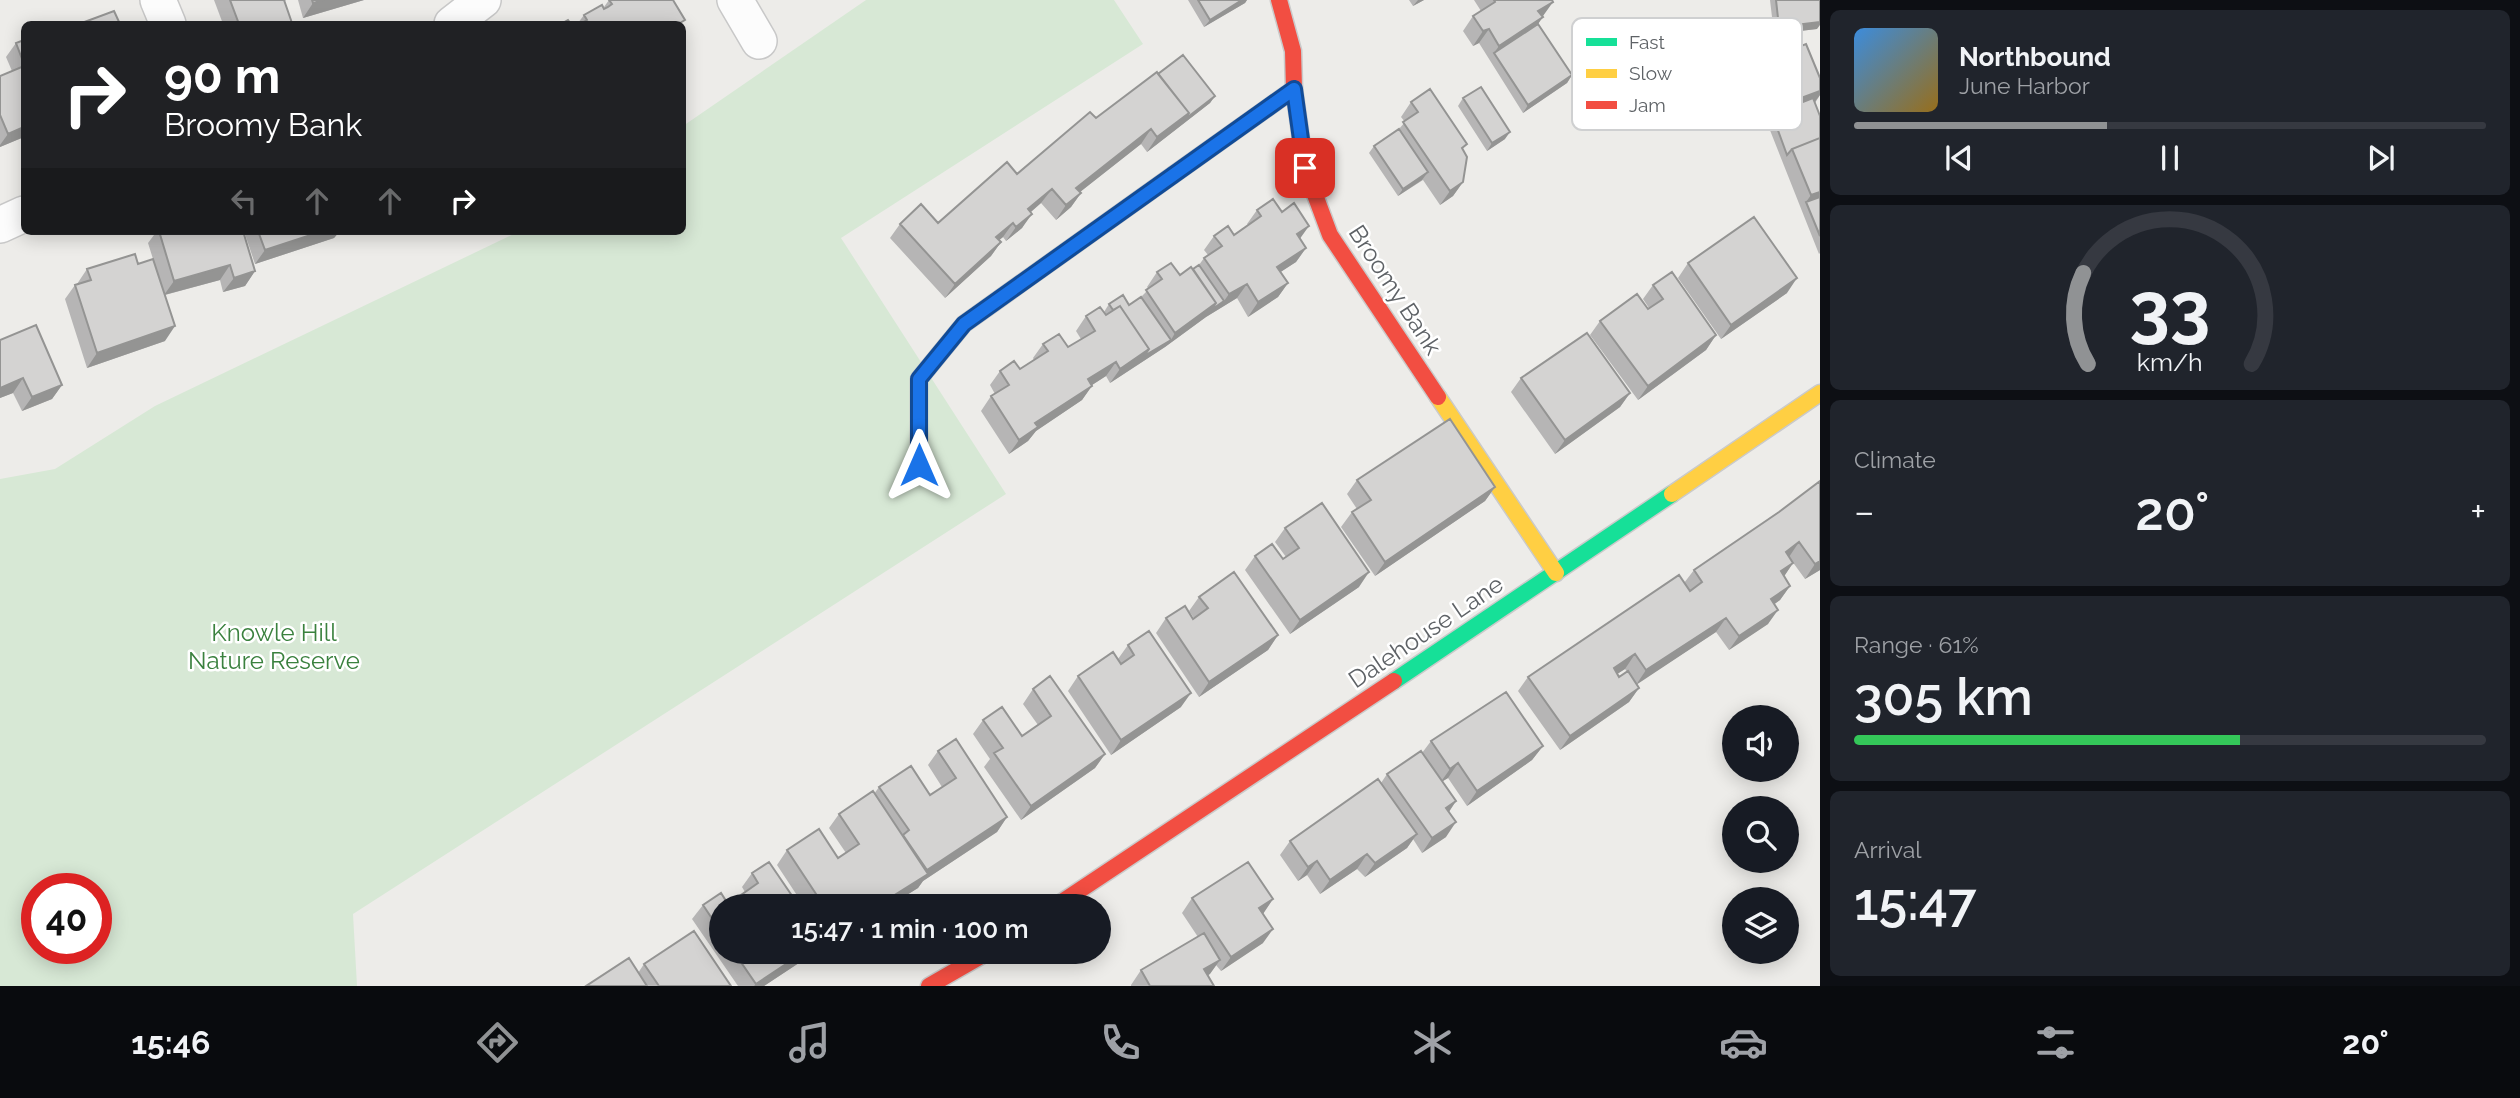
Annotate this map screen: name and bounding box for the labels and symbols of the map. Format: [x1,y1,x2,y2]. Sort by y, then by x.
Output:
legend [1572,18,1802,130]
text: Fast [1629,31,1665,53]
text: Slow [1629,62,1673,84]
text: Jam [1629,94,1666,116]
pin [1275,138,1335,198]
street label: Broomy Bank [1343,220,1448,360]
position arrow [882,428,956,502]
street label: Dalehouse Lane [1343,569,1509,694]
park label: Knowle Hill Nature Reserve [188,618,360,675]
speed limit sign: 40 [21,873,112,964]

